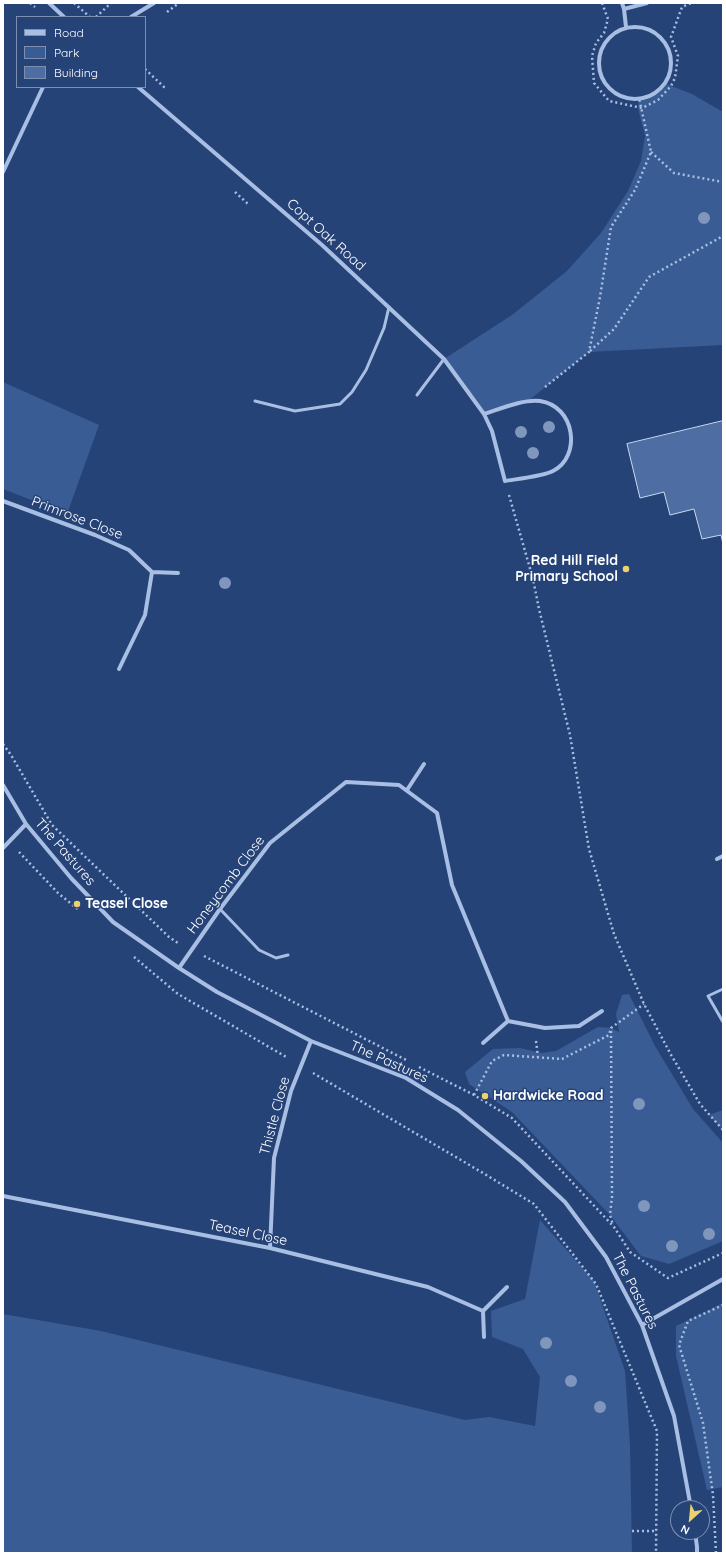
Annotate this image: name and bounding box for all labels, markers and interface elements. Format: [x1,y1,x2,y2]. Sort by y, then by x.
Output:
legend [16,16,146,88]
text: Road [54,25,84,40]
text: Park [54,45,79,60]
text: Building [54,65,98,80]
street label: Copt Oak Road [283,195,369,275]
street label: Primrose Close [29,493,125,543]
place label: Red Hill Field Primary School [515,553,618,586]
marker: Red Hill Field Primary School [621,564,631,574]
street label: The Pastures [31,815,99,889]
street label: Honeycomb Close [184,833,268,937]
place label: Teasel Close [85,896,168,912]
marker: Teasel Close [72,899,82,909]
street label: The Pastures [347,1037,431,1087]
street label: Thistle Close [256,1075,294,1157]
place label: Hardwicke Road [493,1088,603,1104]
marker: Hardwicke Road [480,1091,490,1101]
street label: Teasel Close [207,1216,289,1250]
street label: The Pastures [609,1250,661,1332]
north arrow [670,1500,710,1540]
text: N [678,1522,692,1538]

